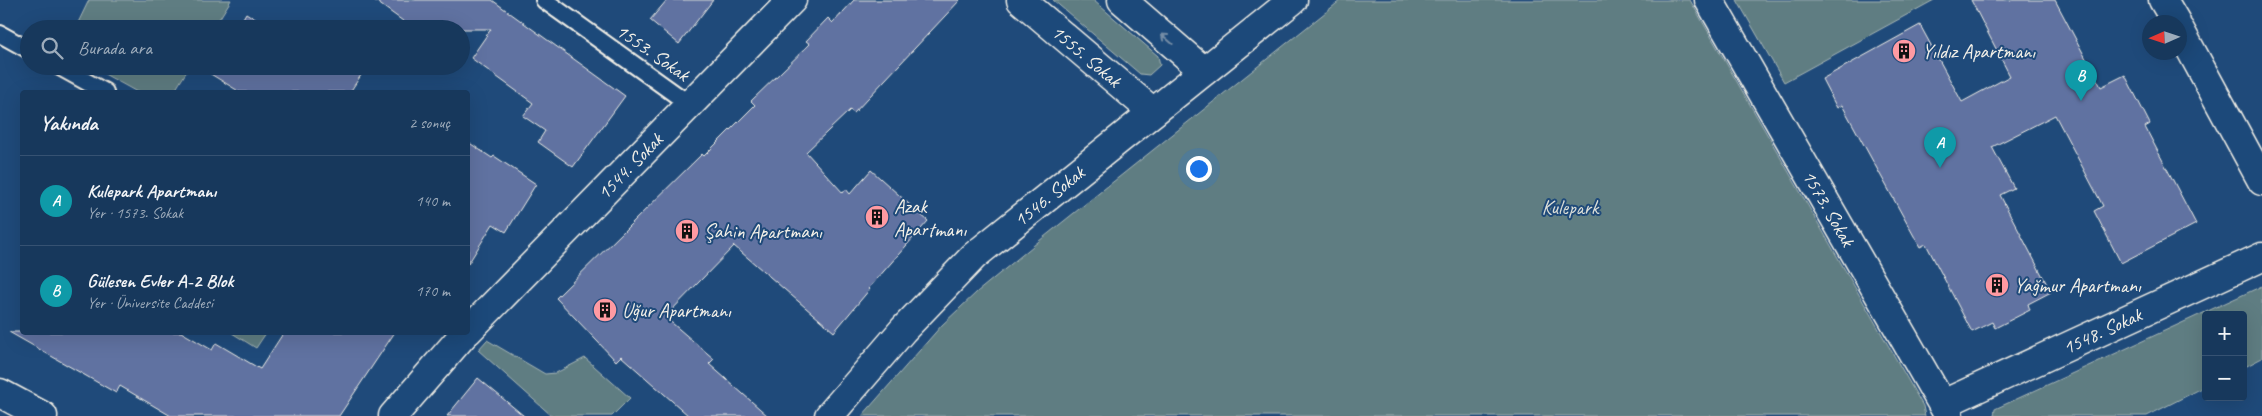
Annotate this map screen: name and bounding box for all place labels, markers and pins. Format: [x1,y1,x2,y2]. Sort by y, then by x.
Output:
building icon: Yıldız Apartmanı [1891,38,1917,64]
place label: Yıldız Apartmanı [1922,39,2036,64]
pin: B [2065,60,2097,101]
pin: A [1924,127,1956,168]
place label: Azak Apartmanı [894,194,967,242]
building icon: Azak Apartmanı [864,204,890,230]
building icon: Şahin Apartmanı [674,218,700,244]
place label: Şahin Apartmanı [704,219,823,244]
building icon: Yağmur Apartmanı [1984,272,2010,298]
place label: Yağmur Apartmanı [2014,273,2142,298]
building icon: Uğur Apartmanı [592,297,618,323]
place label: Uğur Apartmanı [622,298,732,323]

